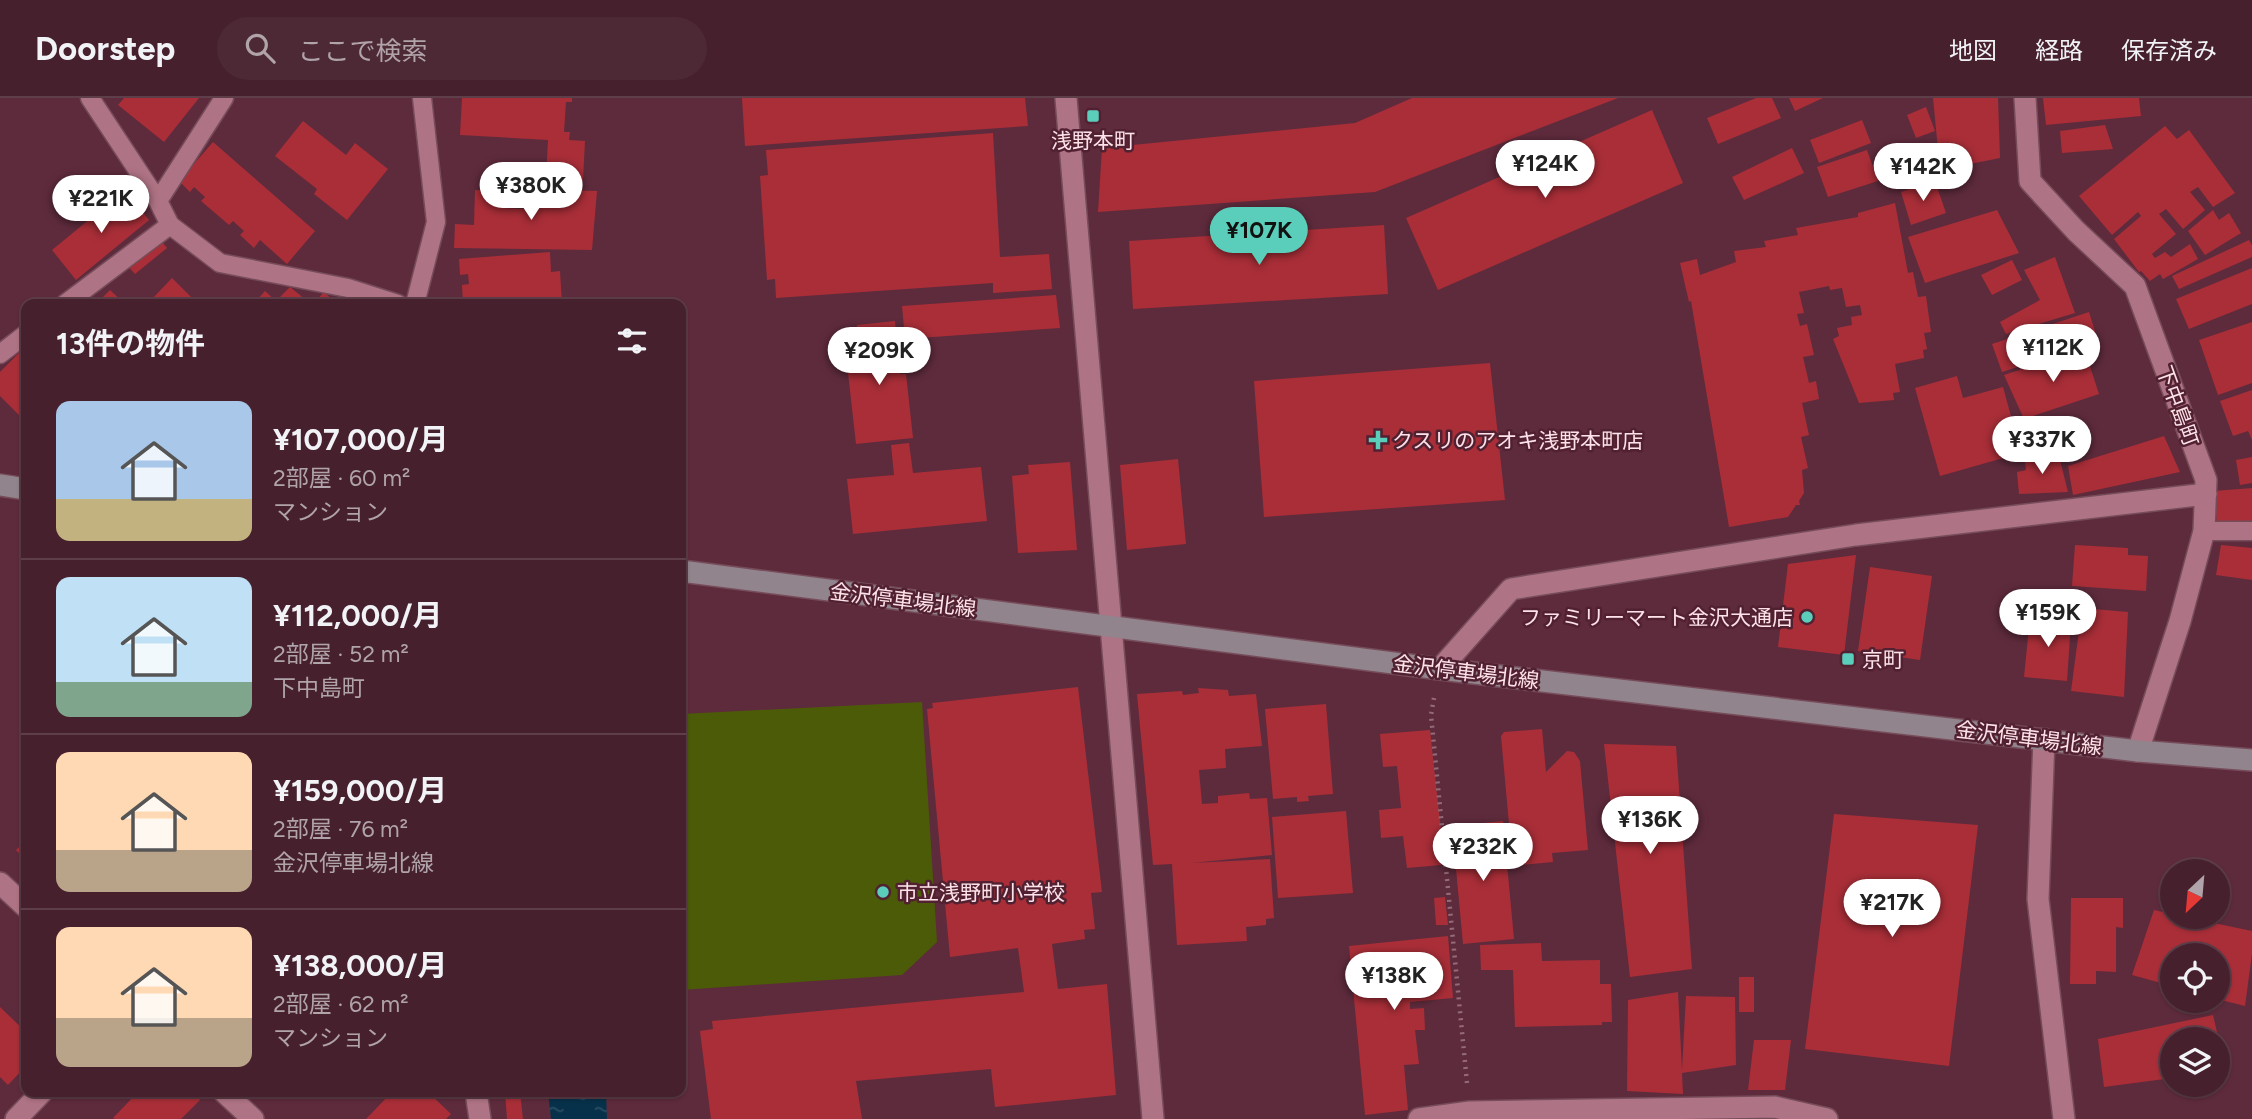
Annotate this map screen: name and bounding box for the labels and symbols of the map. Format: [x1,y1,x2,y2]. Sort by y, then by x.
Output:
marker: 浅野本町 [1085,108,1101,124]
place label: 浅野本町 [1051,128,1135,153]
pin: ¥124K [1496,140,1594,200]
pin: ¥142K [1874,144,1972,203]
pin: ¥380K [482,162,580,222]
pin: ¥221K [52,176,150,235]
pin: ¥107K [1210,208,1308,267]
pin: ¥112K [2004,324,2102,384]
pin: ¥209K [830,328,928,387]
street label: 下中島町 [2152,362,2204,450]
pin: ¥337K [1993,416,2091,476]
place label: クスリのアオキ浅野本町店 [1392,428,1643,453]
marker: クスリのアオキ浅野本町店 [1370,432,1386,448]
street label: 金沢停車場北線 [829,579,977,621]
pin: ¥159K [1999,589,2097,649]
place label: ファミリーマート金沢大通店 [1520,605,1793,630]
marker: ファミリーマート金沢大通店 [1799,609,1815,625]
place label: 京町 [1862,647,1904,672]
street label: 金沢停車場北線 [1392,651,1540,693]
marker: 京町 [1840,651,1856,667]
street label: 金沢停車場北線 [1955,717,2103,759]
pin: ¥136K [1601,796,1699,856]
pin: ¥232K [1434,824,1532,883]
north arrow [2160,859,2230,929]
place label: 市立浅野町小学校 [897,880,1065,905]
pin: ¥217K [1843,880,1941,939]
marker: 市立浅野町小学校 [875,884,891,900]
pin: ¥138K [1345,953,1443,1012]

